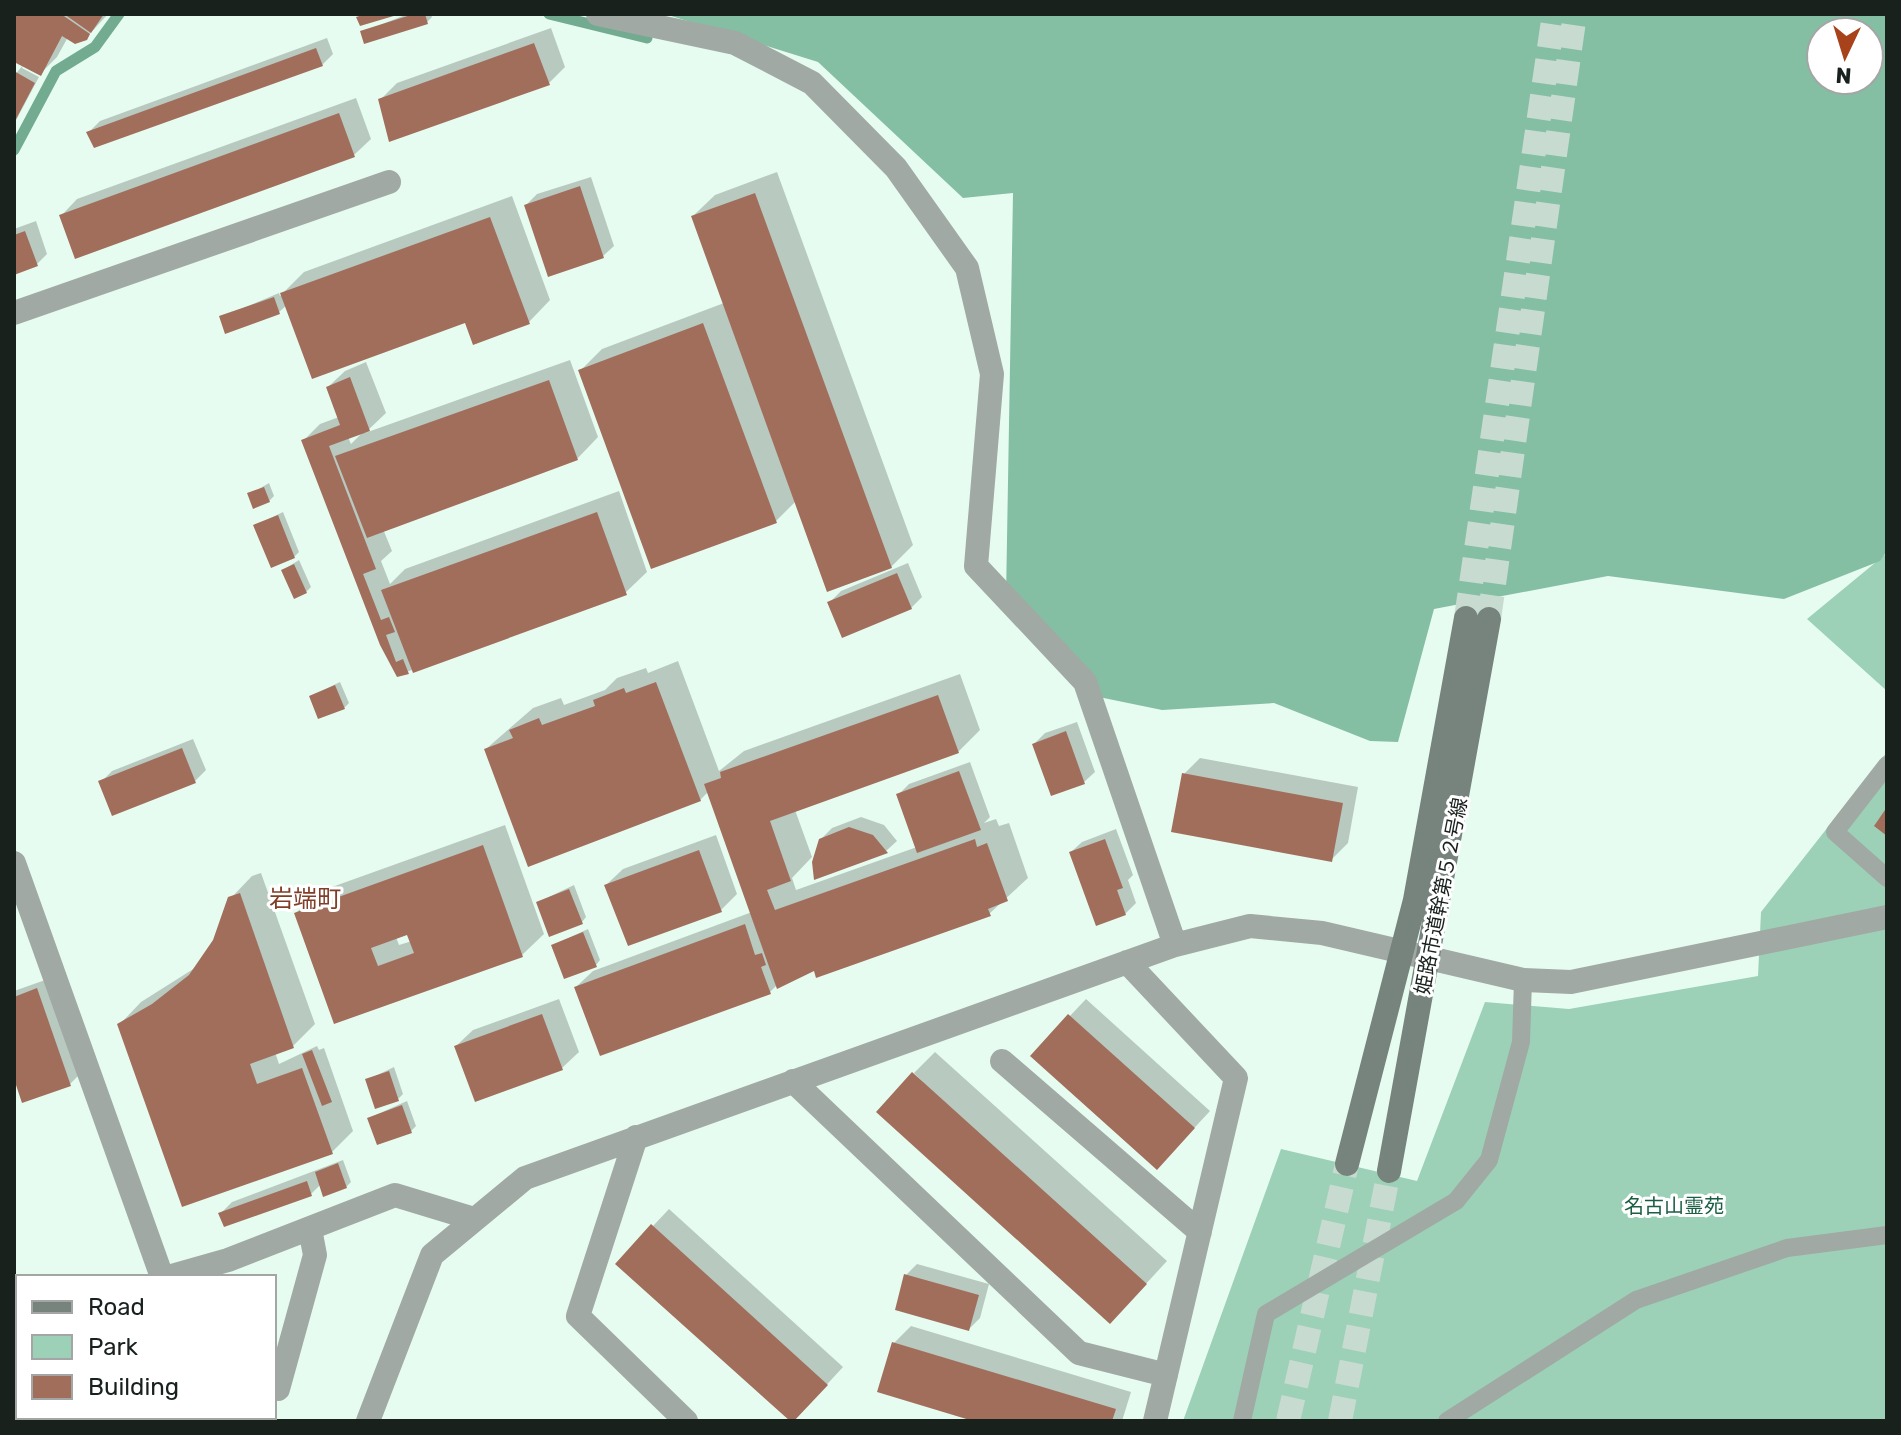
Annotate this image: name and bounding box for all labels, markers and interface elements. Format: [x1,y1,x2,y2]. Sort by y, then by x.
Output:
north arrow [1805,16,1885,96]
text: N [1835,61,1852,89]
street label: 姫路市道幹第５２号線 [1410,796,1472,996]
district label: 岩端町 [269,885,341,913]
park label: 名古山霊苑 [1624,1194,1724,1218]
legend [16,1275,276,1419]
text: Road [88,1293,145,1321]
text: Park [88,1333,139,1361]
text: Building [88,1373,179,1401]

